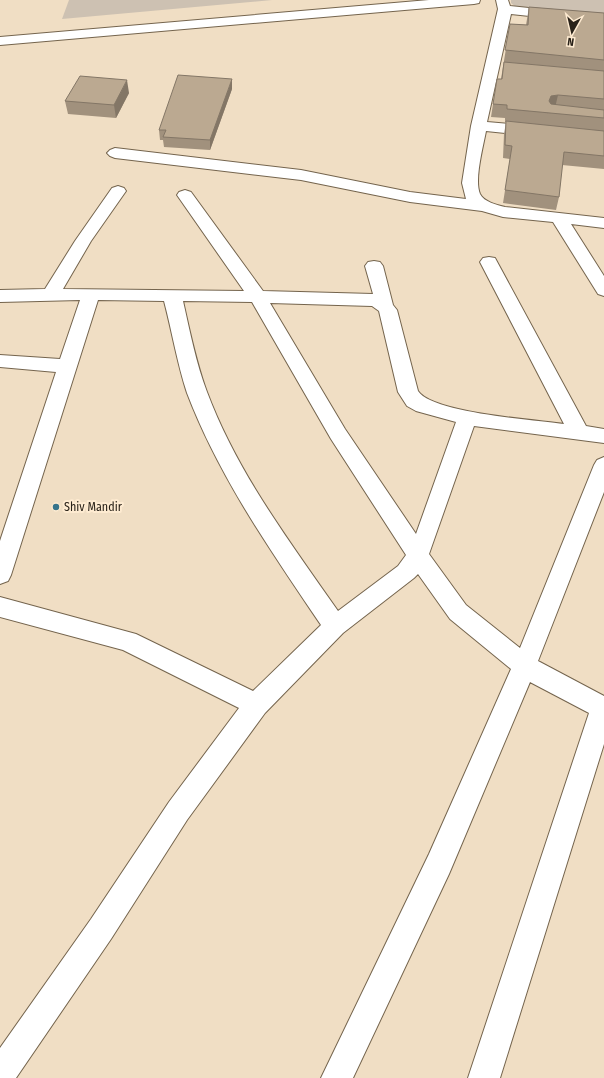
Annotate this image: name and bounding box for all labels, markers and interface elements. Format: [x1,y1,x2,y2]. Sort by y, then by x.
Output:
north arrow [552,12,592,52]
text: N [567,35,575,48]
place label: Shiv Mandir [64,500,123,514]
marker: Shiv Mandir [51,502,61,512]

